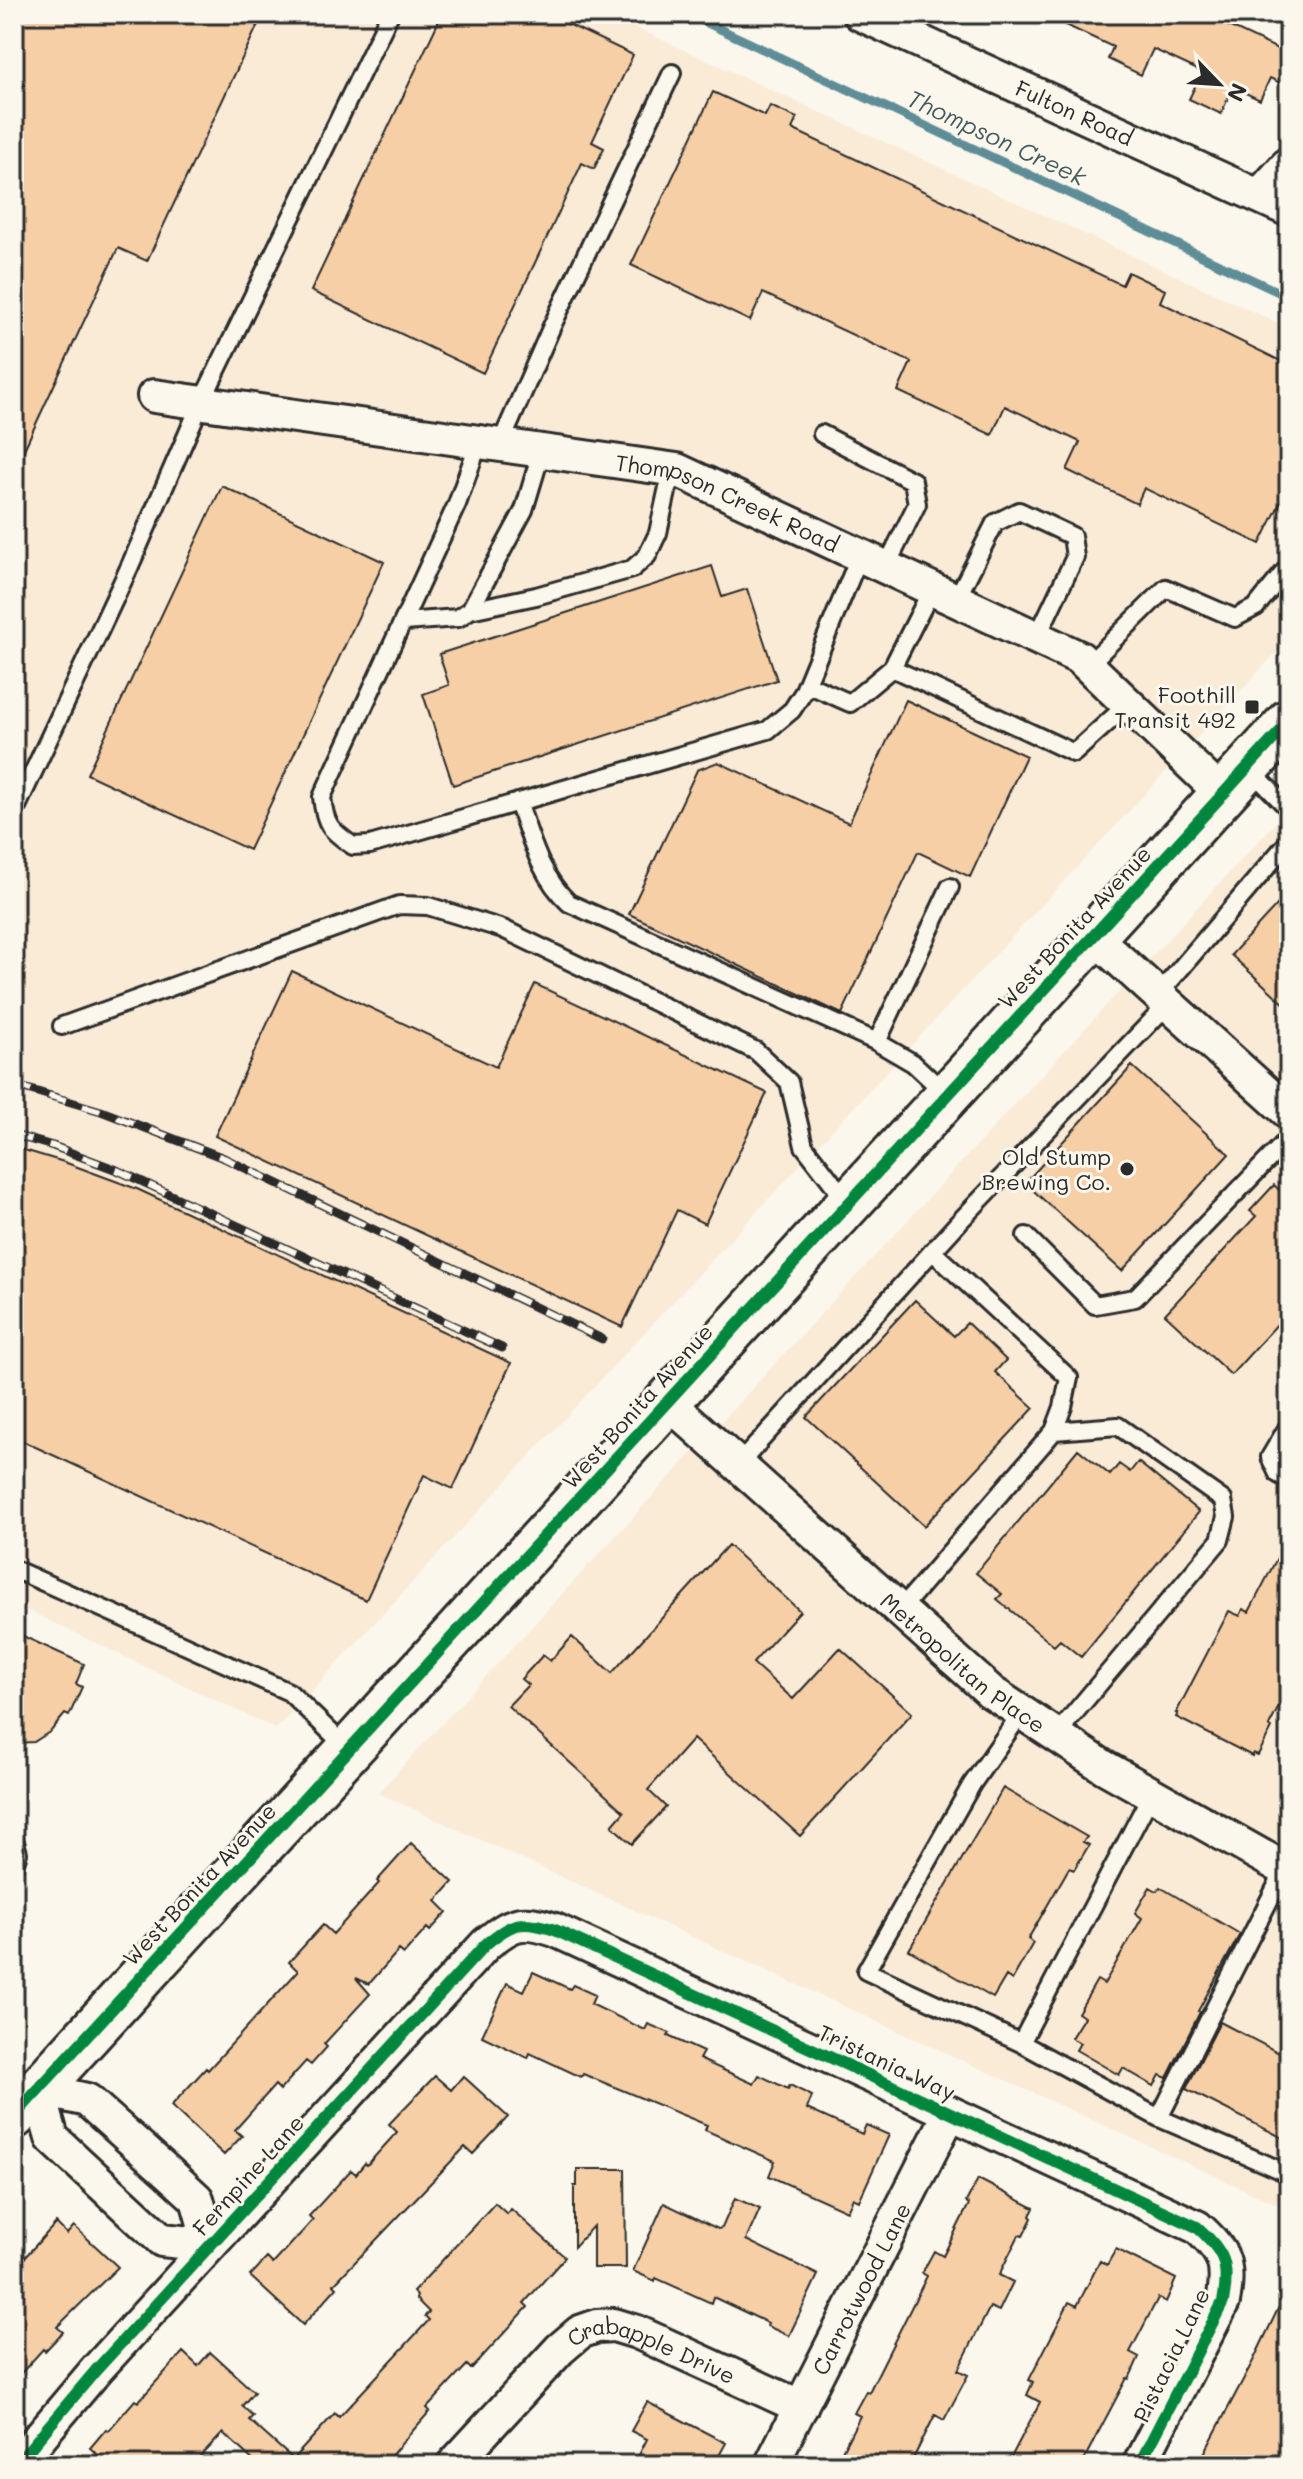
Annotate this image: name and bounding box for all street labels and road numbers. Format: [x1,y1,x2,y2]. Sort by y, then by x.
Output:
street label: Fulton Road [1011,73,1138,152]
street label: Thompson Creek Road [614,447,844,558]
street label: West Bonita Avenue [991,839,1157,1015]
street label: West Bonita Avenue [555,1317,719,1495]
street label: Metropolitan Place [875,1586,1051,1739]
street label: West Bonita Avenue [116,1796,282,1972]
street label: Tristania Way [814,2018,960,2106]
street label: Fernpine Lane [186,2108,310,2242]
street label: Carrotwood Lane [805,2197,917,2380]
street label: Pistacia Lane [1126,2283,1216,2427]
street label: Crabapple Drive [560,2310,740,2390]

